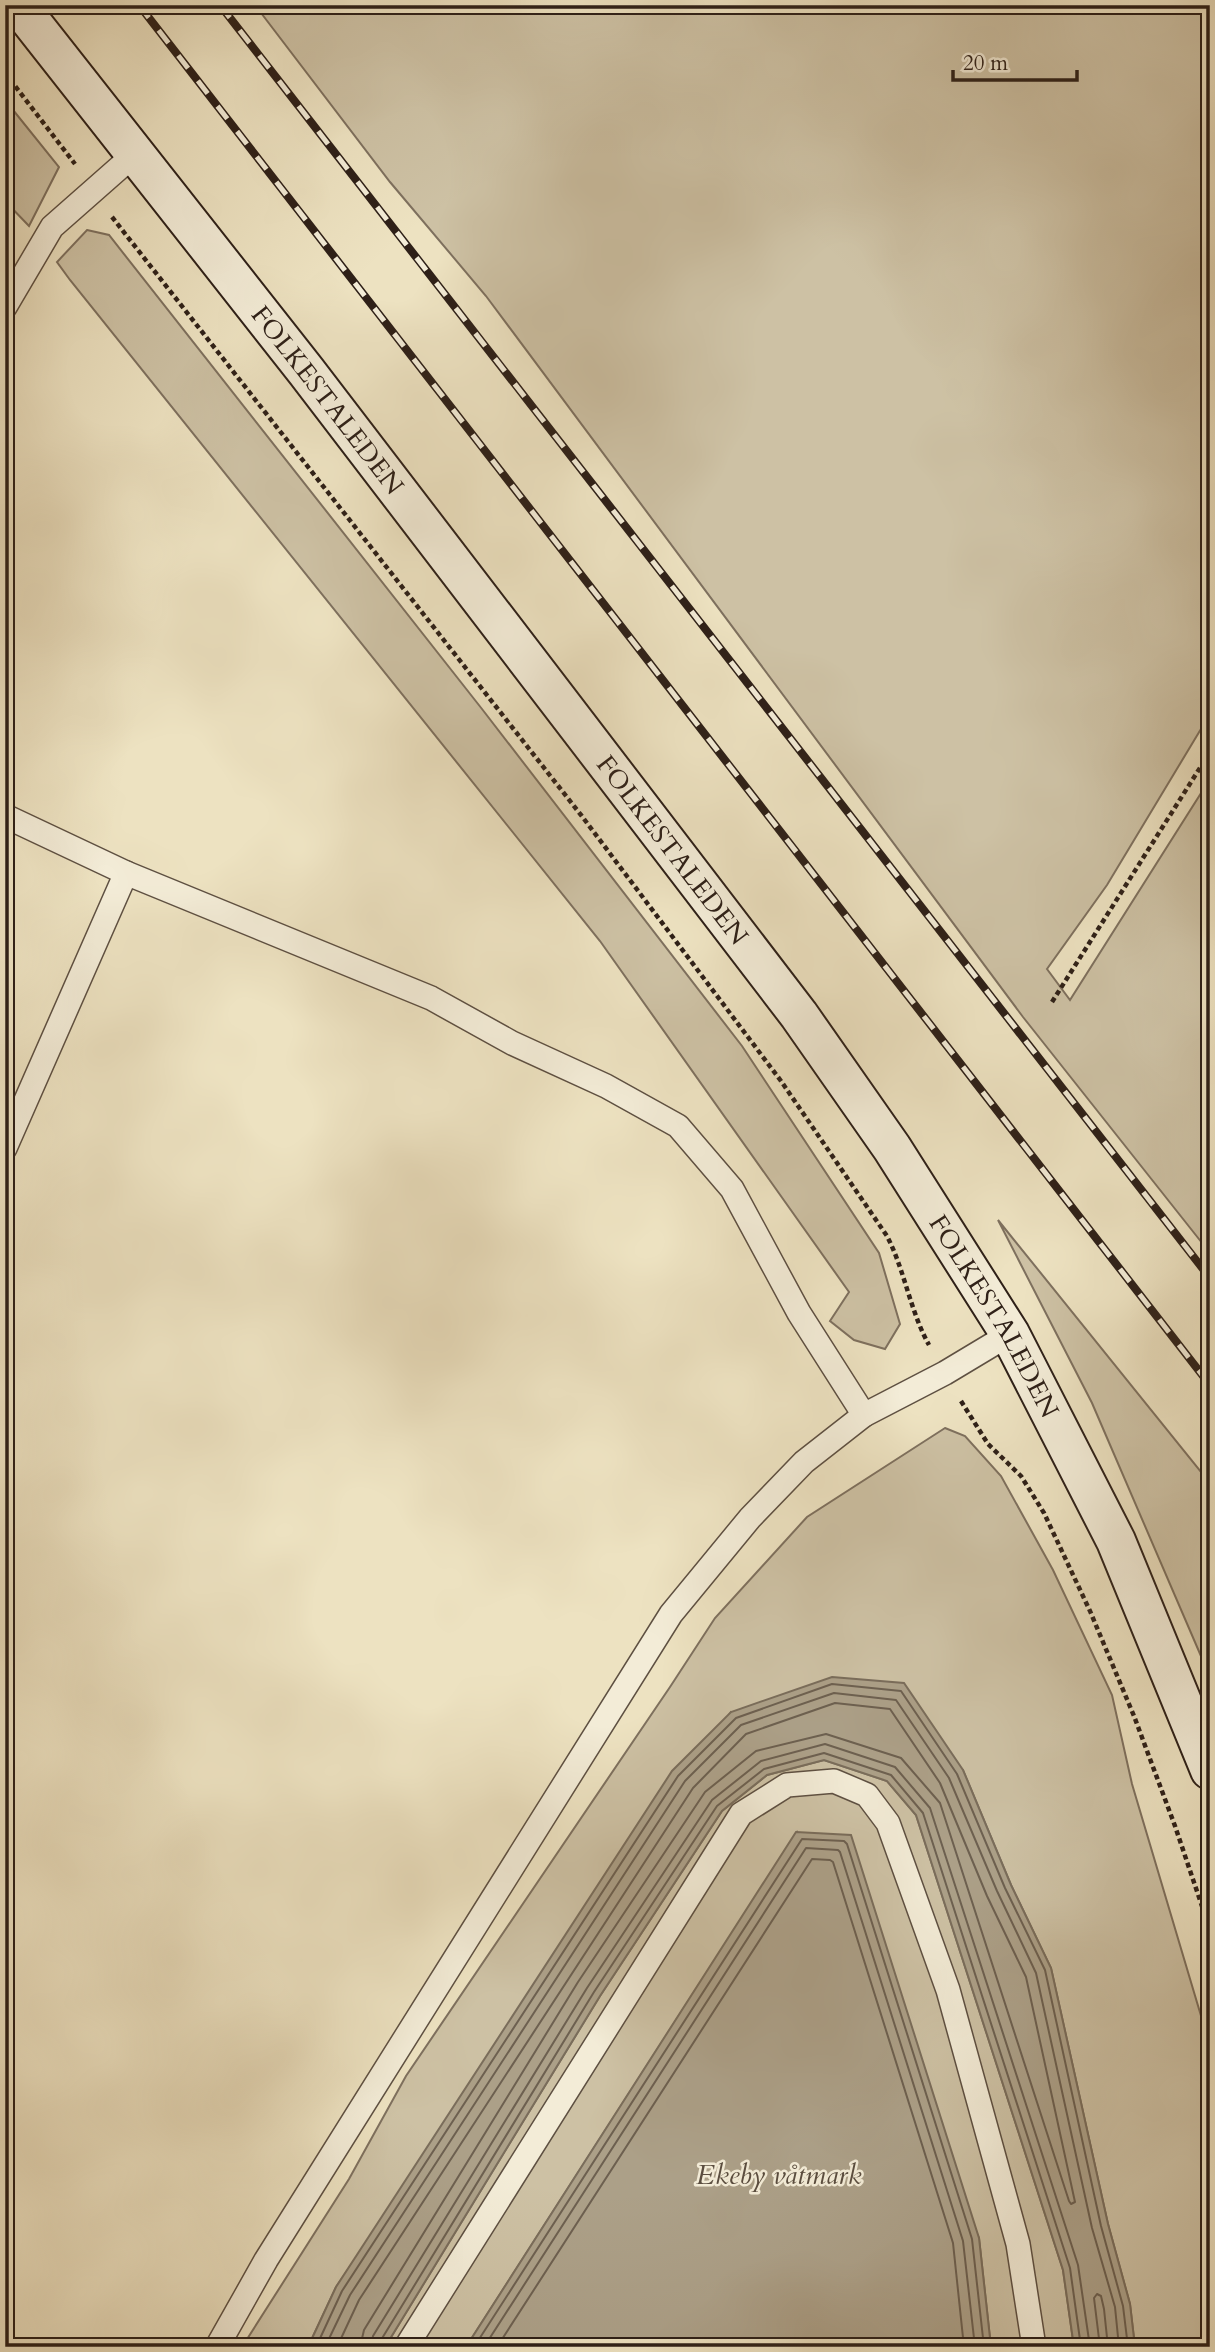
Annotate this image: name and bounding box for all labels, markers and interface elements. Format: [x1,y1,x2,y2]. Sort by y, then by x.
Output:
scale bar [953,38,1077,82]
text: 20 m [963,49,1008,78]
street label: FOLKESTALEDEN [243,299,412,502]
street label: FOLKESTALEDEN [588,748,756,952]
street label: FOLKESTALEDEN [921,1208,1067,1424]
water label: Ekeby våtmark [696,2156,862,2194]

